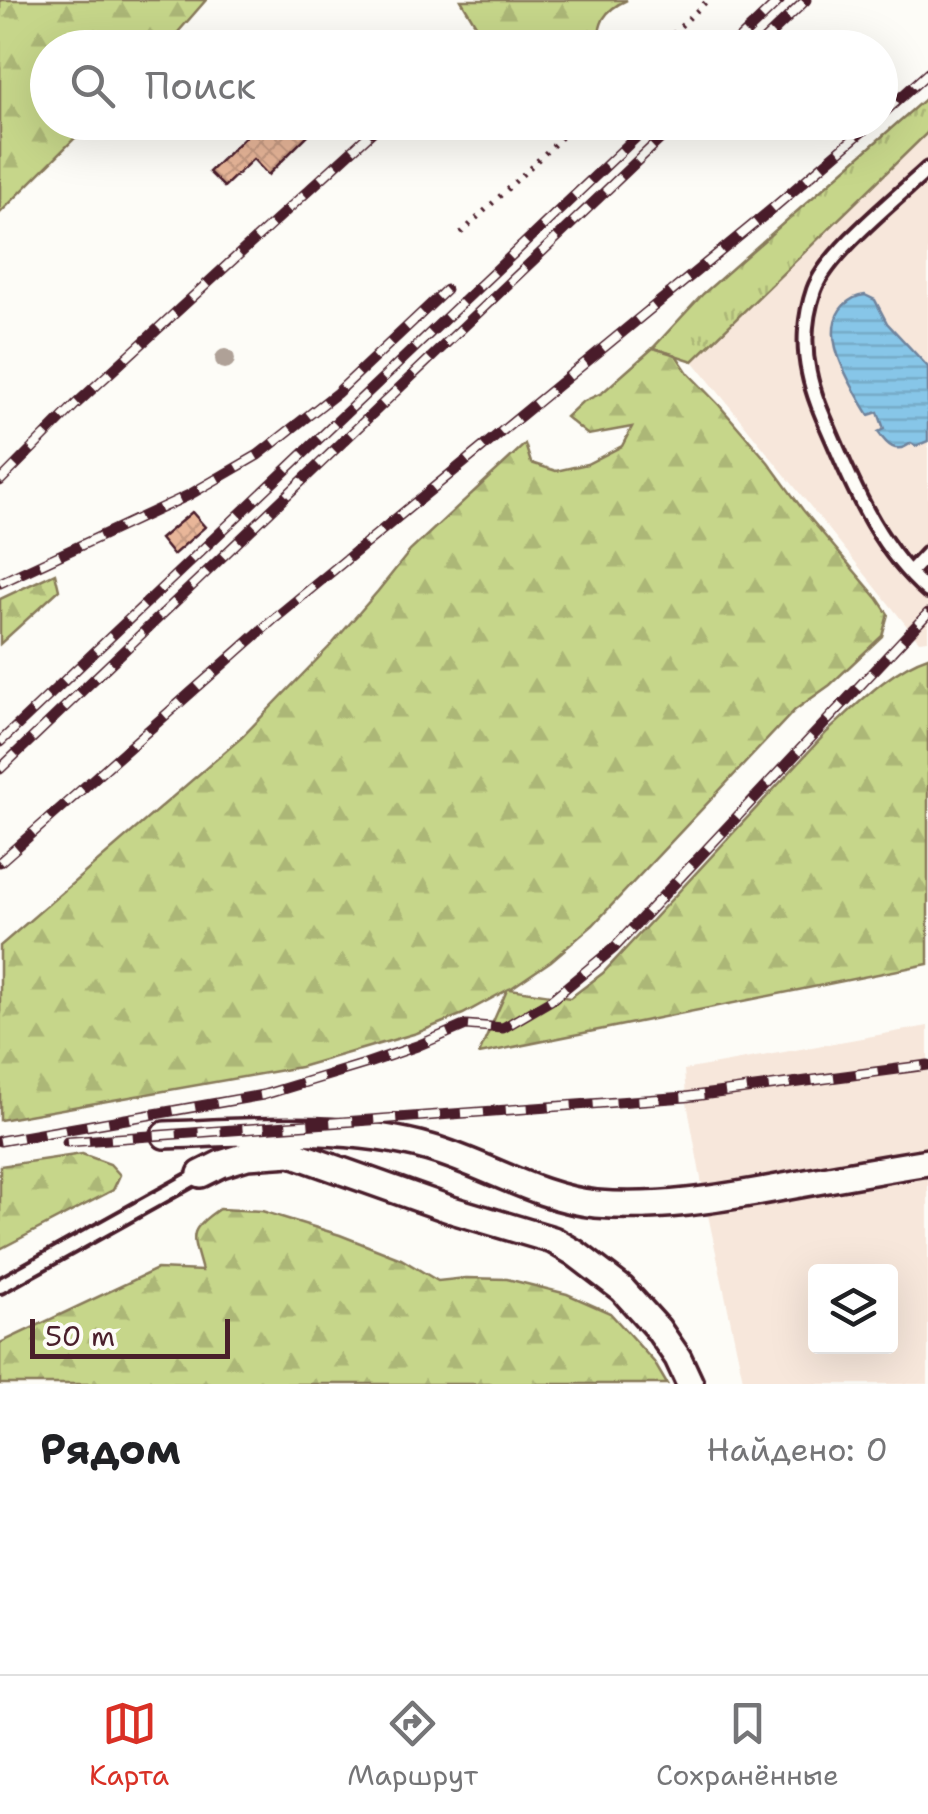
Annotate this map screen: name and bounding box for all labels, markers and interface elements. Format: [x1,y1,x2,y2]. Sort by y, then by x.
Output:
search box [30,30,898,140]
icon: search [65,58,120,113]
text: Поиск [145,60,256,111]
map controls [808,1264,898,1354]
button: layers [808,1264,898,1354]
scale bar [30,1314,230,1358]
text: 50 m [45,1317,115,1355]
text: Рядом [40,1421,181,1477]
text: Найдено: 0 [707,1428,888,1471]
tab: Карта [89,1696,169,1794]
tab: Маршрут [347,1696,478,1794]
tab: Сохранённые [656,1696,839,1794]

